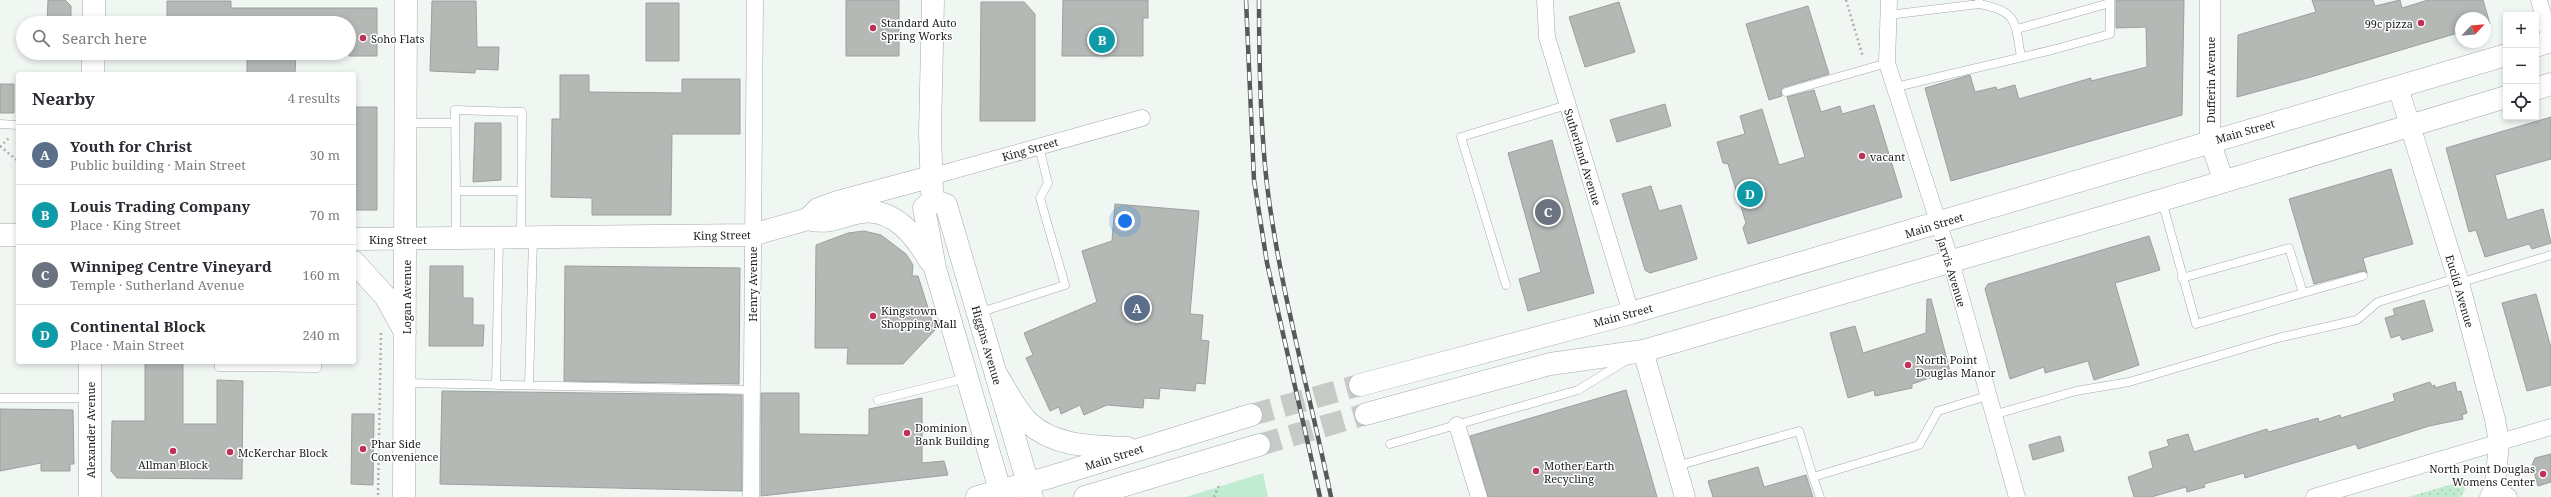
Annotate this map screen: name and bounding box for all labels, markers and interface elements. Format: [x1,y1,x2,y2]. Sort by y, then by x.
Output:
north arrow [2455,12,2491,48]
map controls [2503,12,2539,120]
button: + [2503,12,2539,48]
place label: Standard Auto Spring Works [881,15,957,43]
search box [16,16,356,60]
place label: 99c pizza [2365,16,2413,31]
marker: 99c pizza [2416,18,2426,28]
marker: Standard Auto Spring Works [868,23,878,33]
pin: B [1089,25,1115,55]
icon: search [30,27,52,49]
text: Search here [62,28,147,48]
place label: Soho Flats [371,31,424,46]
marker: Soho Flats [358,33,368,43]
street label: Dufferin Avenue [2203,37,2218,123]
button: − [2503,48,2539,84]
button: locate [2503,84,2539,120]
text: Nearby [32,87,95,110]
text: 4 results [288,89,340,107]
street label: Sutherland Avenue [1561,107,1605,207]
street label: Main Street [2214,115,2276,147]
street label: King Street [1000,134,1060,164]
text: Youth for Christ [70,136,192,156]
text: A [40,146,50,164]
text: 30 m [310,146,340,164]
place label: vacant [1870,149,1905,164]
marker: vacant [1857,151,1867,161]
text: Public building · Main Street [70,156,246,174]
pin: D [1737,179,1763,209]
text: Louis Trading Company [70,196,250,216]
pin: C [1535,197,1561,227]
text: B [41,206,49,224]
text: 70 m [310,206,340,224]
street label: Main Street [1903,209,1965,241]
your location [1115,211,1135,231]
text: Place · King Street [70,216,181,234]
street label: King Street [693,227,751,243]
street label: King Street [369,232,427,247]
street label: Jarvis Avenue [1934,234,1970,309]
street label: Henry Avenue [745,246,760,322]
street label: Euclid Avenue [2442,253,2478,329]
text: Winnipeg Centre Vineyard [70,256,272,276]
street label: Logan Avenue [399,260,414,334]
text: C [41,266,49,284]
text: 160 m [303,266,340,284]
text: Temple · Sutherland Avenue [70,276,244,294]
pin: A [1124,293,1150,323]
street label: Main Street [1592,300,1654,330]
place label: Kingstown Shopping Mall [881,303,957,331]
street label: Higgins Avenue [969,304,1006,386]
marker: Kingstown Shopping Mall [868,311,878,321]
text: Continental Block [70,316,205,336]
text: D [40,326,50,344]
text: 240 m [303,326,340,344]
text: Place · Main Street [70,336,184,354]
place label: North Point Douglas Manor [1916,352,1997,380]
marker: North Point Douglas Manor [1903,360,1913,370]
street label: Alexander Avenue [83,382,98,478]
place label: Dominion Bank Building [915,420,989,448]
marker: Dominion Bank Building [902,428,912,438]
place label: Phar Side Convenience [371,436,438,464]
street label: Main Street [1083,440,1145,474]
marker: Phar Side Convenience [358,444,368,454]
place label: McKerchar Block [238,445,328,460]
marker: Allman Block [168,446,178,456]
marker: McKerchar Block [225,447,235,457]
place label: Allman Block [138,457,209,472]
place label: Mother Earth Recycling [1544,458,1615,486]
place label: North Point Douglas Womens Center [2429,461,2536,489]
marker: Mother Earth Recycling [1531,466,1541,476]
marker: North Point Douglas Womens Center [2538,469,2548,479]

